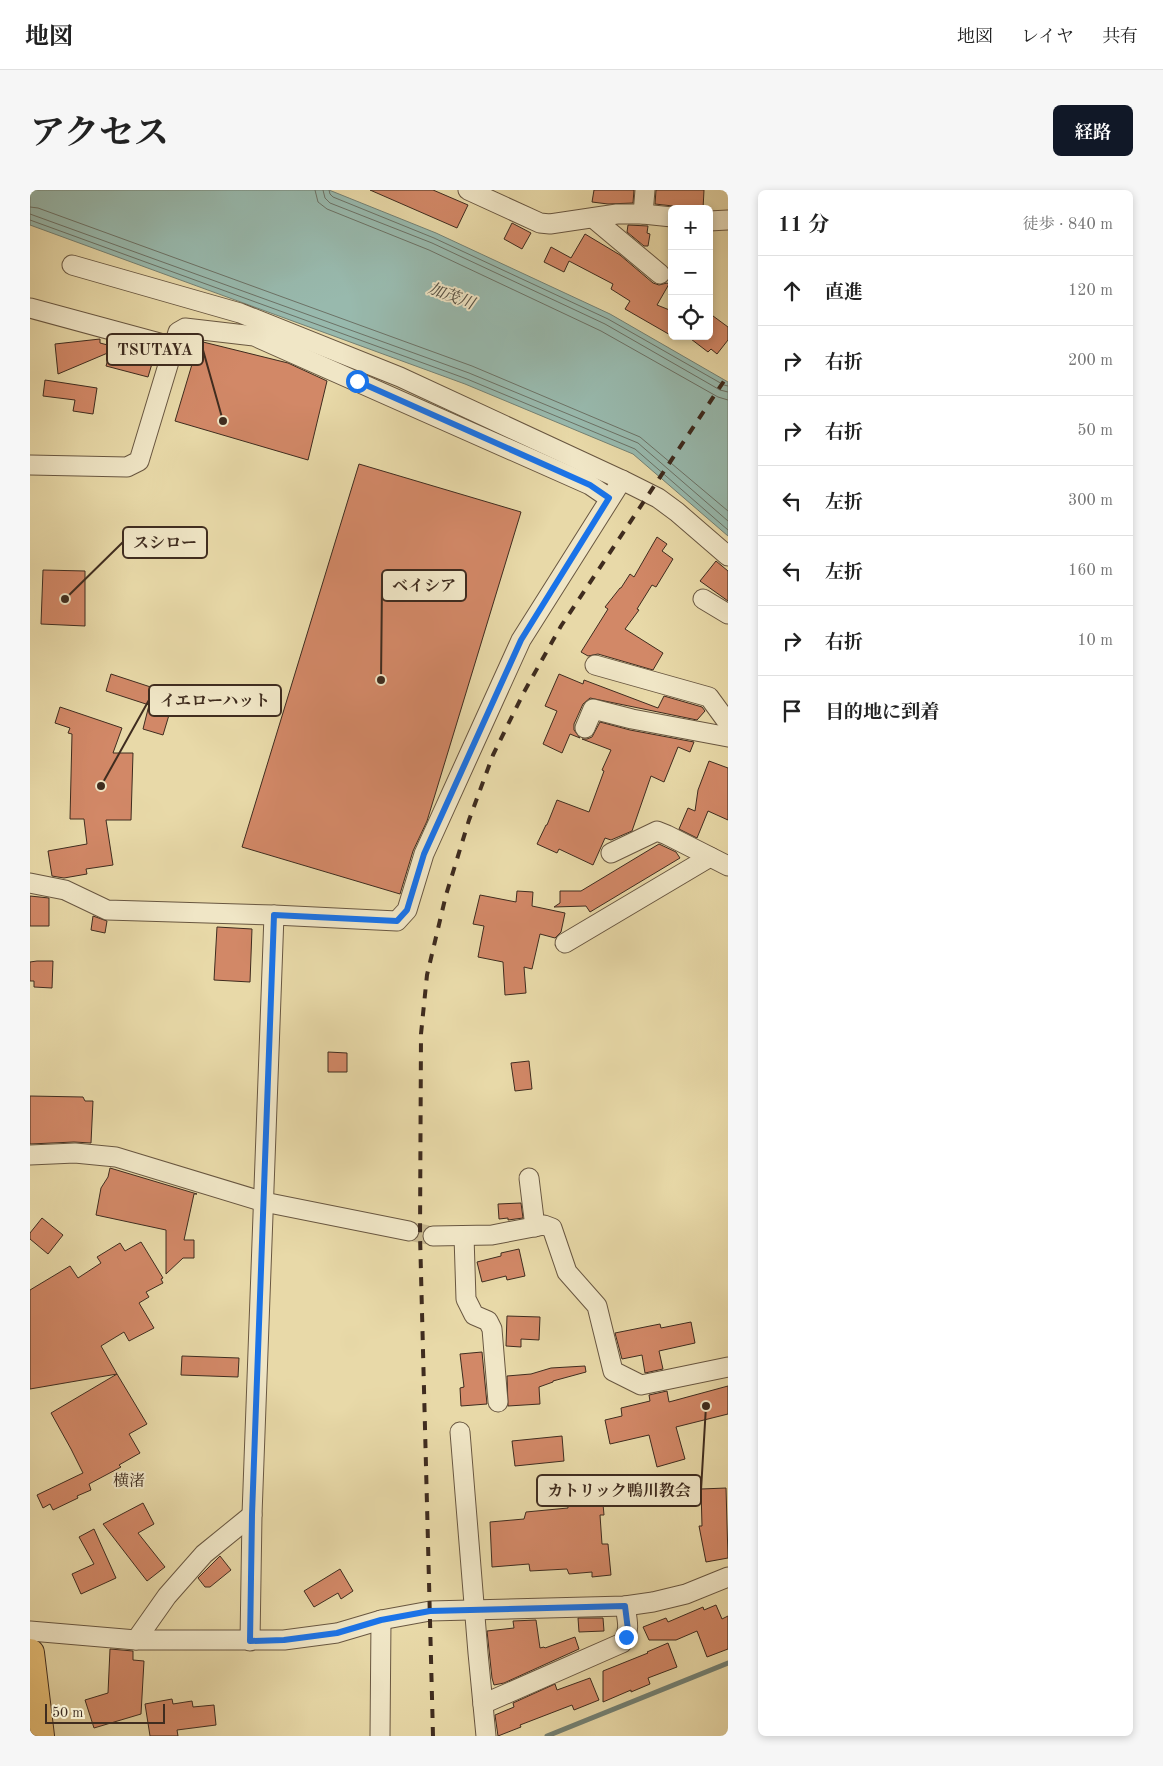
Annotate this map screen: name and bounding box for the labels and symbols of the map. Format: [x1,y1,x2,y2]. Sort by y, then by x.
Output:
water label: 加茂川 [426,279,479,314]
callout: TSUTAYA [107,334,203,365]
text: TSUTAYA [117,343,193,359]
route start [346,370,369,393]
callout: スシロー [123,527,207,558]
text: スシロー [133,536,197,552]
callout: ベイシア [382,570,466,601]
text: ベイシア [392,578,456,595]
callout: イエローハット [149,685,281,716]
text: イエローハット [160,693,270,710]
district label: 横渚 [113,1472,145,1490]
callout: カトリック鴨川教会 [537,1475,701,1506]
text: カトリック鴨川教会 [547,1482,691,1500]
route end [615,1626,638,1649]
scale bar [45,1701,165,1724]

